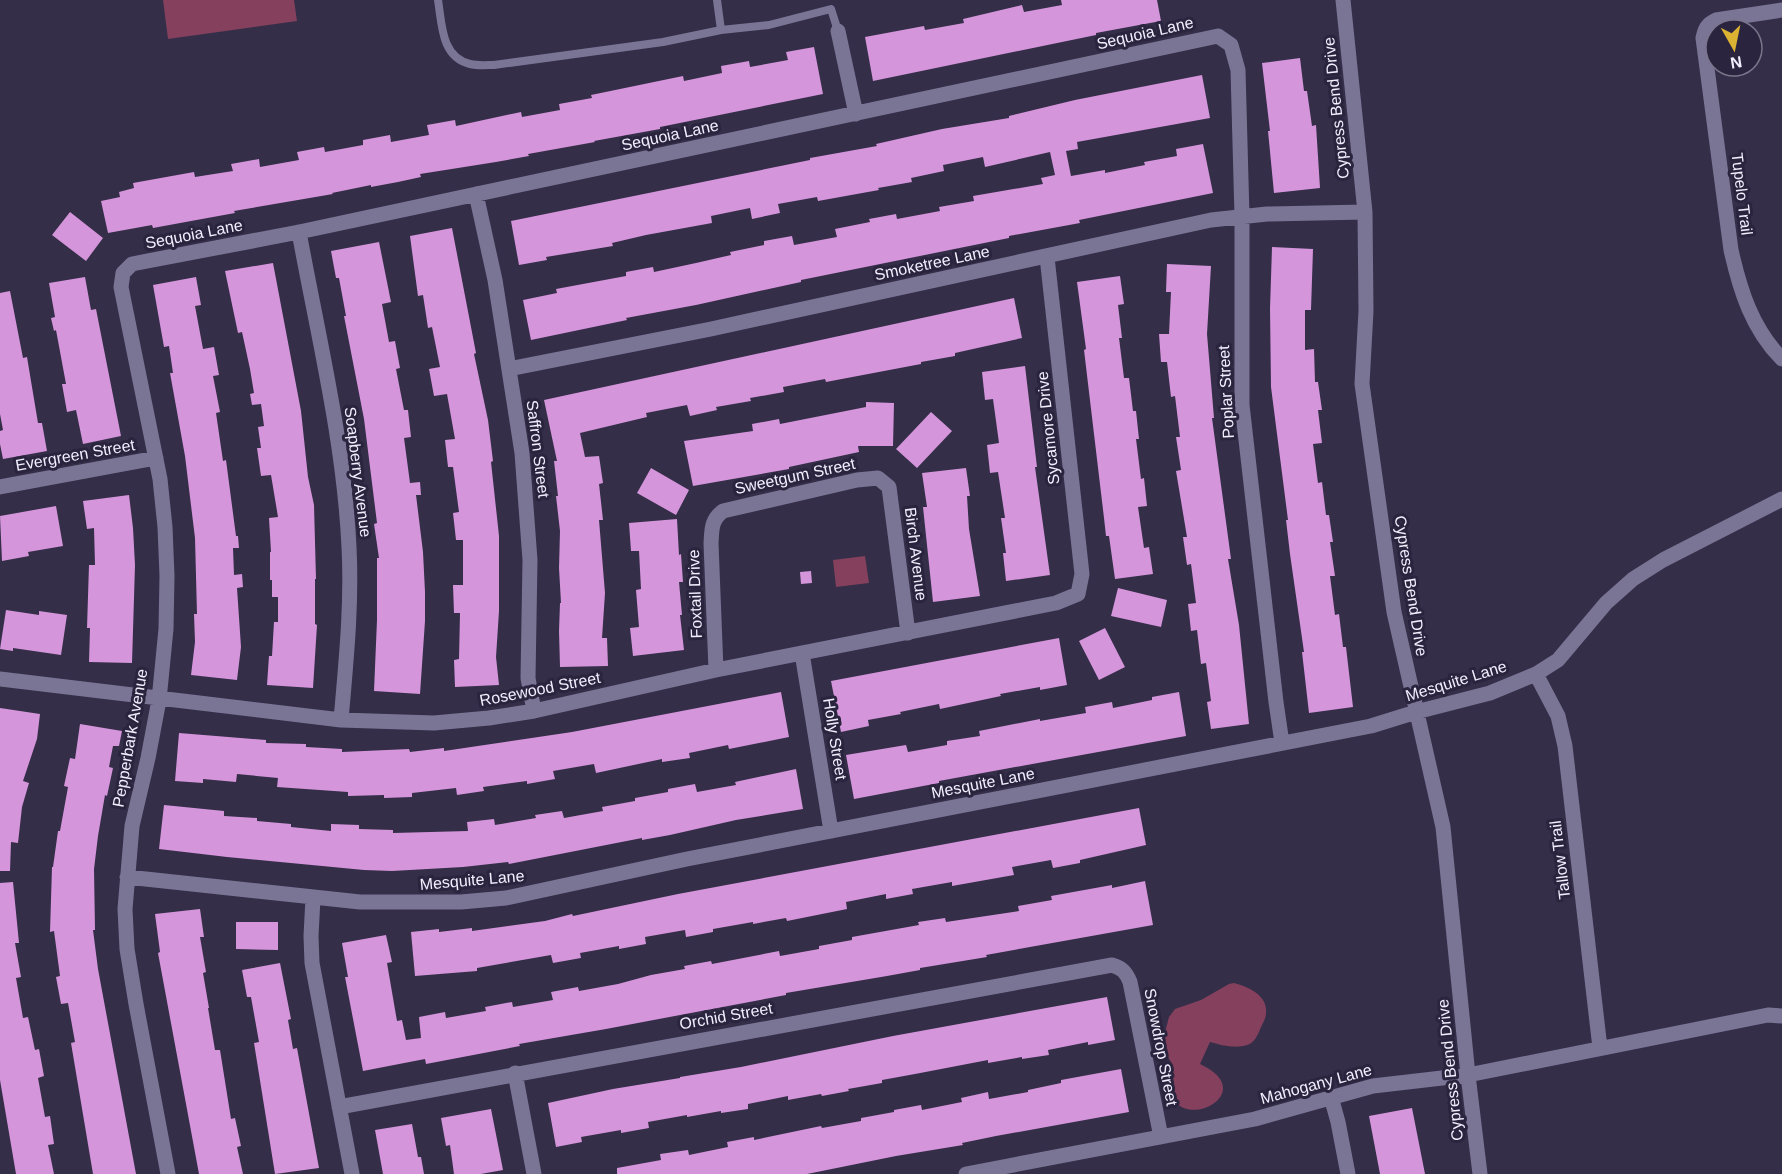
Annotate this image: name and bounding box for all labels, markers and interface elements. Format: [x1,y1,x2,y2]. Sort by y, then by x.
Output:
street label: Sequoia Lane [1095,14,1195,52]
north arrow [1704,18,1764,78]
street label: Cypress Bend Drive [1320,36,1352,180]
text: N [1729,53,1743,72]
street label: Sequoia Lane [620,116,720,154]
street label: Tupelo Trail [1729,152,1755,236]
street label: Sequoia Lane [144,216,244,252]
street label: Smoketree Lane [873,242,991,284]
street label: Poplar Street [1215,344,1237,439]
street label: Sycamore Drive [1034,370,1062,485]
street label: Saffron Street [524,399,553,499]
street label: Soapberry Avenue [342,406,374,538]
street label: Evergreen Street [14,436,137,474]
street label: Sweetgum Street [733,455,857,497]
street label: Birch Avenue [902,506,930,602]
street label: Cypress Bend Drive [1391,514,1431,658]
street label: Foxtail Drive [685,549,705,639]
street label: Mesquite Lane [1403,657,1509,704]
street label: Pepperbark Avenue [109,667,151,809]
street label: Rosewood Street [478,669,602,709]
street label: Holly Street [820,697,850,782]
street label: Mesquite Lane [930,765,1036,801]
street label: Tallow Trail [1547,820,1573,900]
street label: Mesquite Lane [419,867,525,893]
street label: Snowdrop Street [1141,987,1181,1108]
street label: Cypress Bend Drive [1434,998,1466,1142]
street label: Orchid Street [678,999,774,1033]
street label: Mahogany Lane [1258,1061,1374,1107]

